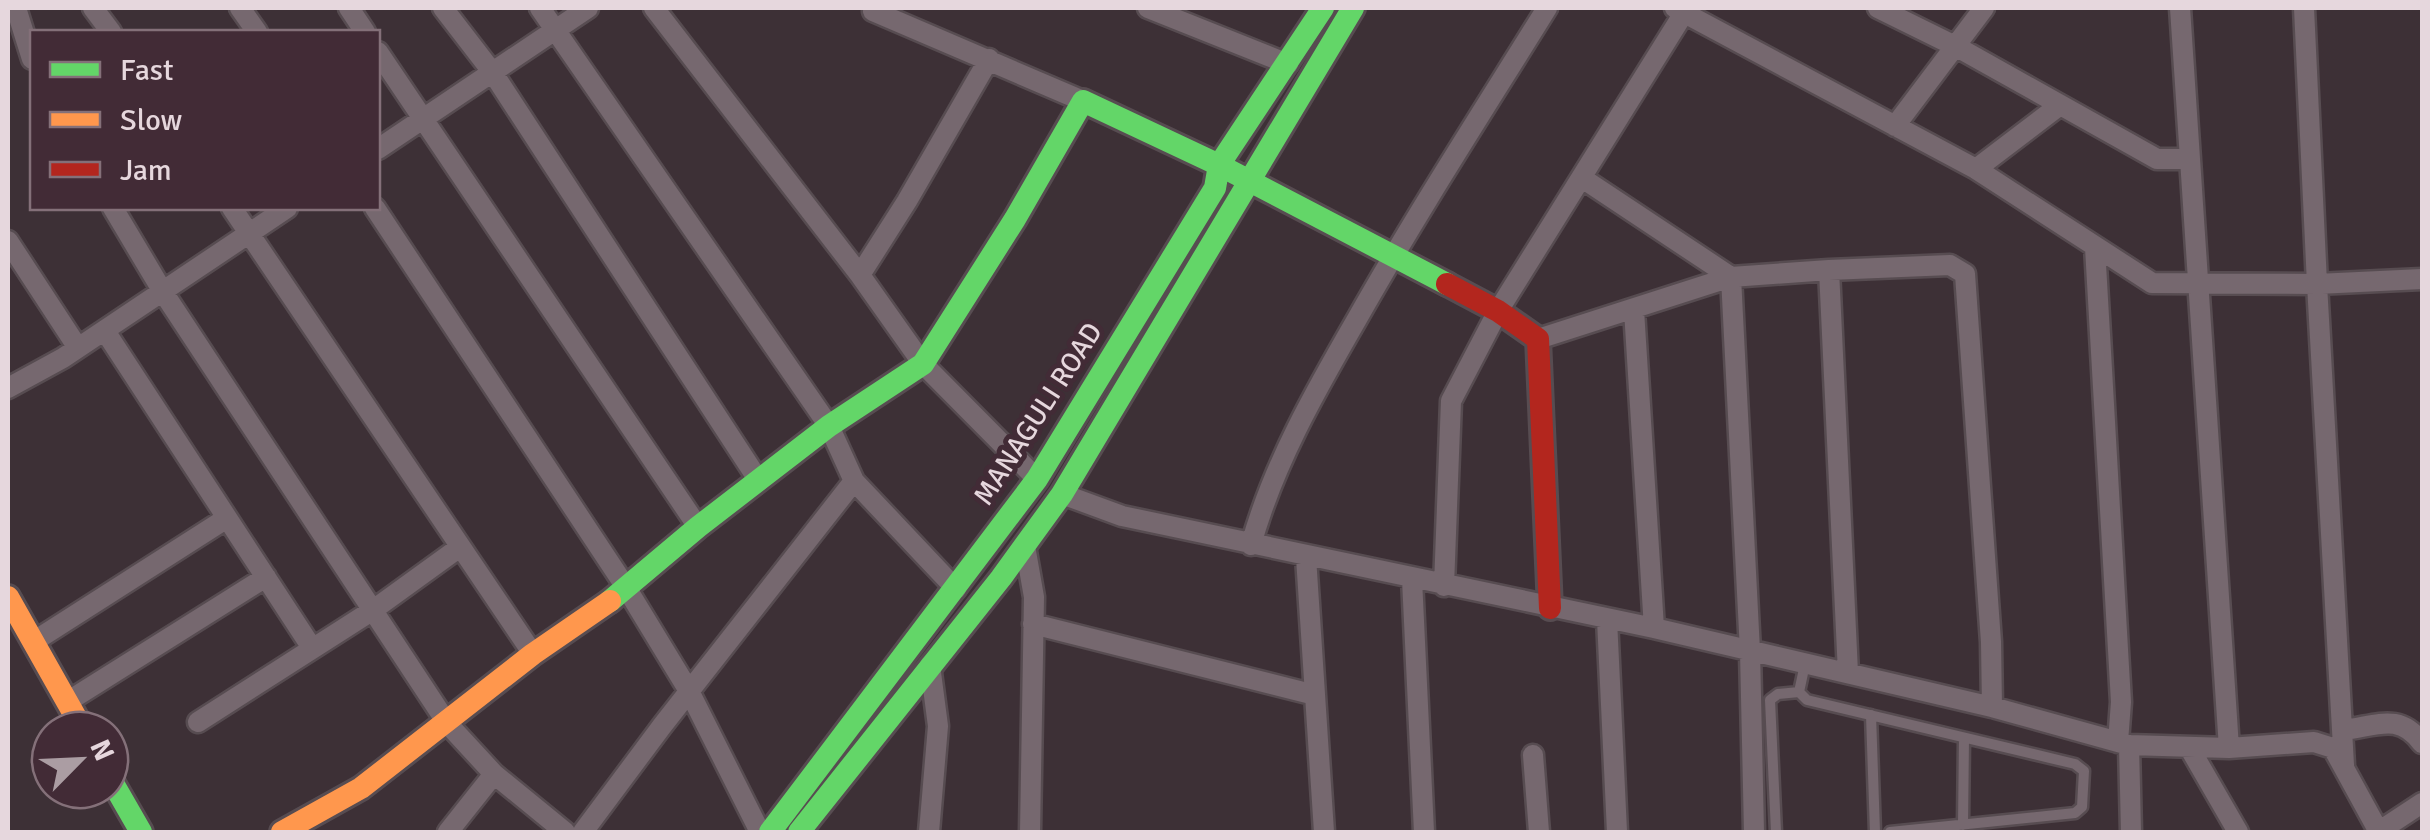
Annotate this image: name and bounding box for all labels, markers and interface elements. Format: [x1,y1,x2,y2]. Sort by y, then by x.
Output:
legend [30,30,380,210]
text: Fast [120,52,173,89]
text: Slow [120,102,182,139]
text: Jam [120,152,172,189]
street label: MANAGULI ROAD [966,316,1110,512]
north arrow [30,710,130,810]
text: N [82,734,121,766]

